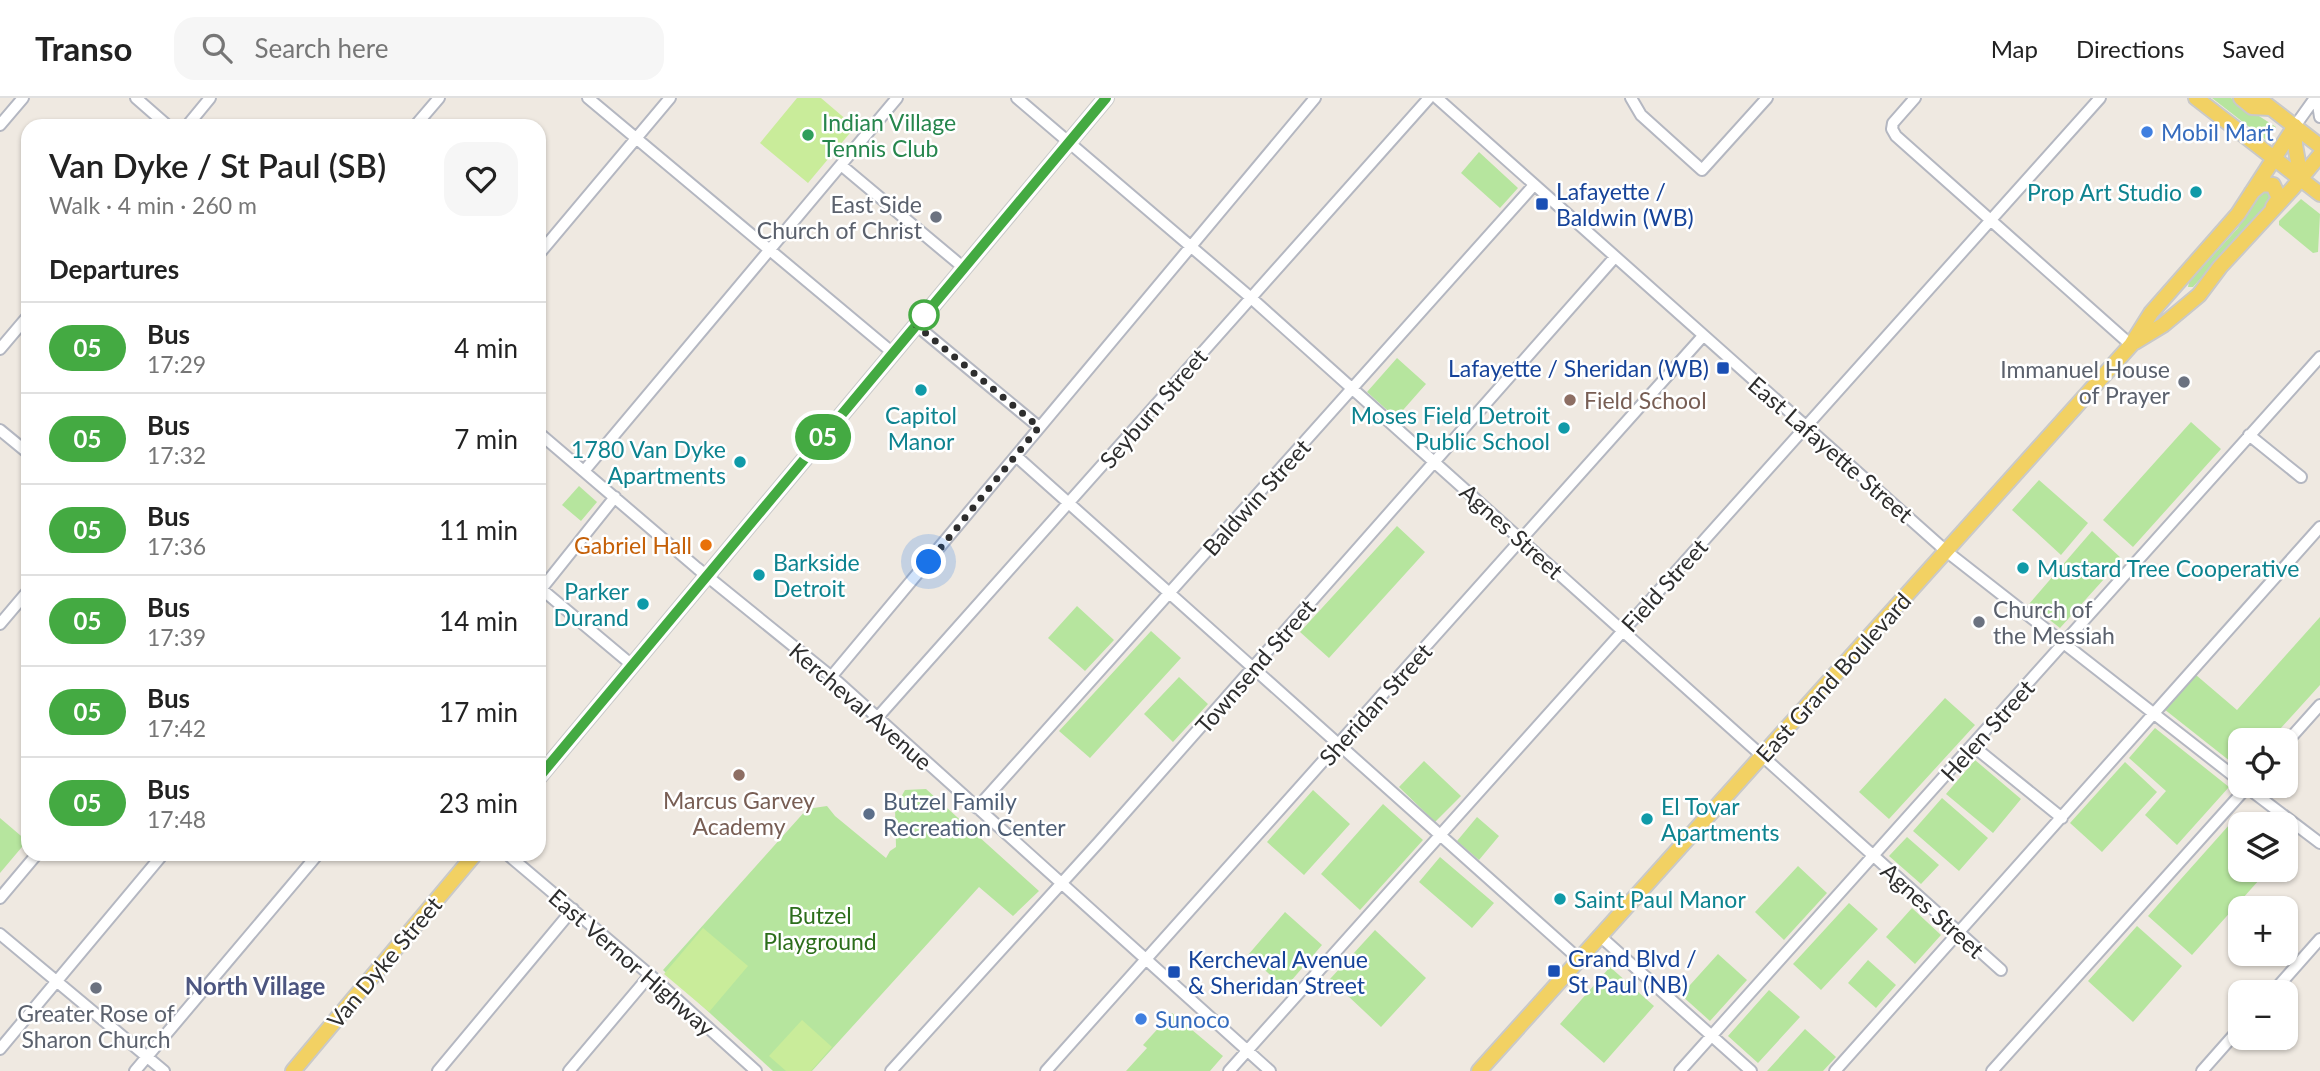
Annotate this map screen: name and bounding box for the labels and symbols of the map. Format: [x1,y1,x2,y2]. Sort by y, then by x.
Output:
place label: Indian Village Tennis Club [822,108,956,162]
place label: Mobil Mart [2161,118,2275,146]
marker: Mobil Mart [2139,124,2155,140]
marker: Indian Village Tennis Club [800,127,816,143]
place label: Lafayette / Baldwin (WB) [1556,177,1694,231]
place label: Prop Art Studio [2027,178,2182,206]
marker: Prop Art Studio [2188,184,2204,200]
place label: East Side Church of Christ [757,190,923,244]
marker: Lafayette / Baldwin (WB) [1534,196,1550,212]
marker: East Side Church of Christ [928,209,944,225]
unlabelled marker [909,300,939,330]
street label: Seyburn Street [1093,342,1213,474]
place label: Lafayette / Sheridan (WB) [1448,354,1709,382]
place label: Immanuel House of Prayer [2000,355,2171,409]
marker: Lafayette / Sheridan (WB) [1715,360,1731,376]
street label: East Lafayette Street [1743,370,1920,529]
marker: Immanuel House of Prayer [2176,374,2192,390]
marker: Capitol Manor [913,382,929,398]
place label: Field School [1584,386,1707,414]
marker: Field School [1562,392,1578,408]
place label: Capitol Manor [885,401,957,455]
place label: Moses Field Detroit Public School [1351,401,1551,455]
line badge: 05 [792,414,854,460]
marker: Moses Field Detroit Public School [1556,420,1572,436]
street label: Baldwin Street [1196,432,1316,561]
place label: 1780 Van Dyke Apartments [571,435,726,489]
marker: 1780 Van Dyke Apartments [732,454,748,470]
street label: Agnes Street [1455,477,1570,585]
place label: Gabriel Hall [574,531,692,559]
street label: Field Street [1615,532,1714,637]
marker: Gabriel Hall [698,537,714,553]
your location [911,544,946,579]
place label: Barkside Detroit [773,548,860,602]
place label: Mustard Tree Cooperative [2037,554,2299,582]
marker: Mustard Tree Cooperative [2015,560,2031,576]
marker: Barkside Detroit [751,567,767,583]
place label: Parker Durand [554,577,630,631]
street label: East Grand Boulevard [1750,587,1916,767]
street label: Townsend Street [1189,593,1321,739]
place label: Church of the Messiah [1993,595,2115,649]
marker: Parker Durand [635,596,651,612]
marker: Church of the Messiah [1971,614,1987,630]
street label: Kercheval Avenue [784,636,938,776]
street label: Sheridan Street [1313,637,1438,771]
street label: Helen Street [1934,673,2040,786]
marker: Marcus Garvey Academy [731,767,747,783]
place label: Marcus Garvey Academy [663,786,815,840]
place label: Butzel Family Recreation Center [883,787,1066,841]
place label: El Tovar Apartments [1661,792,1779,846]
marker: Butzel Family Recreation Center [861,806,877,822]
marker: El Tovar Apartments [1639,811,1655,827]
street label: Agnes Street [1876,856,1991,964]
street label: East Vernor Highway [543,882,721,1042]
place label: Saint Paul Manor [1574,885,1746,913]
street label: Van Dyke Street [321,890,448,1033]
marker: Saint Paul Manor [1552,891,1568,907]
park label: Butzel Playground [763,901,877,955]
place label: Grand Blvd / St Paul (NB) [1568,944,1697,998]
place label: Kercheval Avenue & Sheridan Street [1188,945,1368,999]
marker: Grand Blvd / St Paul (NB) [1546,963,1562,979]
marker: Kercheval Avenue & Sheridan Street [1166,964,1182,980]
district label: North Village [185,971,325,1000]
marker: Greater Rose of Sharon Church [88,980,104,996]
place label: Greater Rose of Sharon Church [17,999,175,1053]
place label: Sunoco [1155,1005,1230,1033]
marker: Sunoco [1133,1011,1149,1027]

